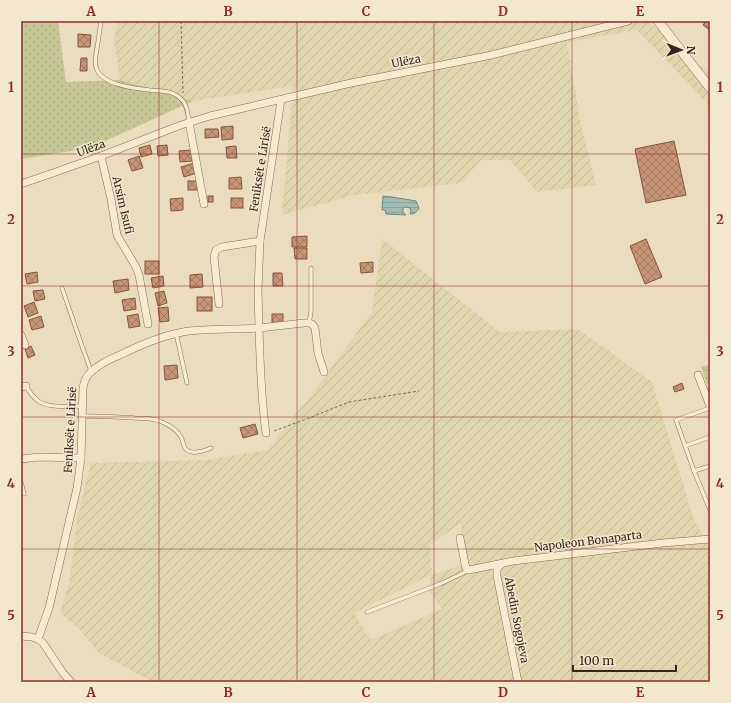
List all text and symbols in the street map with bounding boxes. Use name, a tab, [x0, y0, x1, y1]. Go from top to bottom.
text: A	[85, 3, 96, 20]
text: B	[223, 3, 233, 20]
text: C	[362, 3, 371, 20]
text: D	[498, 3, 508, 20]
text: E	[636, 3, 645, 20]
north arrow	[661, 30, 701, 70]
text: N	[684, 46, 698, 55]
street label: Ulëza	[390, 51, 422, 71]
text: 1	[8, 79, 14, 96]
text: 1	[717, 79, 723, 96]
street label: Feniksët e Lirisë	[246, 125, 274, 213]
street label: Ulëza	[75, 136, 107, 160]
street label: Arsim Isufi	[109, 174, 136, 235]
text: 2	[7, 211, 15, 228]
text: 2	[716, 211, 724, 228]
text: 3	[7, 343, 15, 360]
text: 3	[716, 343, 724, 360]
street label: Feniksët e Lirisë	[61, 386, 79, 473]
text: 4	[7, 475, 16, 492]
text: 4	[716, 475, 725, 492]
street label: Napoleon Bonaparta	[533, 527, 643, 555]
street label: Abedin Sogojeva	[502, 575, 532, 665]
text: 5	[7, 607, 15, 624]
text: 5	[716, 607, 724, 624]
scale bar	[573, 647, 676, 673]
text: 100 m	[579, 653, 614, 668]
text: A	[85, 684, 96, 701]
text: B	[223, 684, 233, 701]
text: C	[362, 684, 371, 701]
text: D	[498, 684, 508, 701]
text: E	[636, 684, 645, 701]

